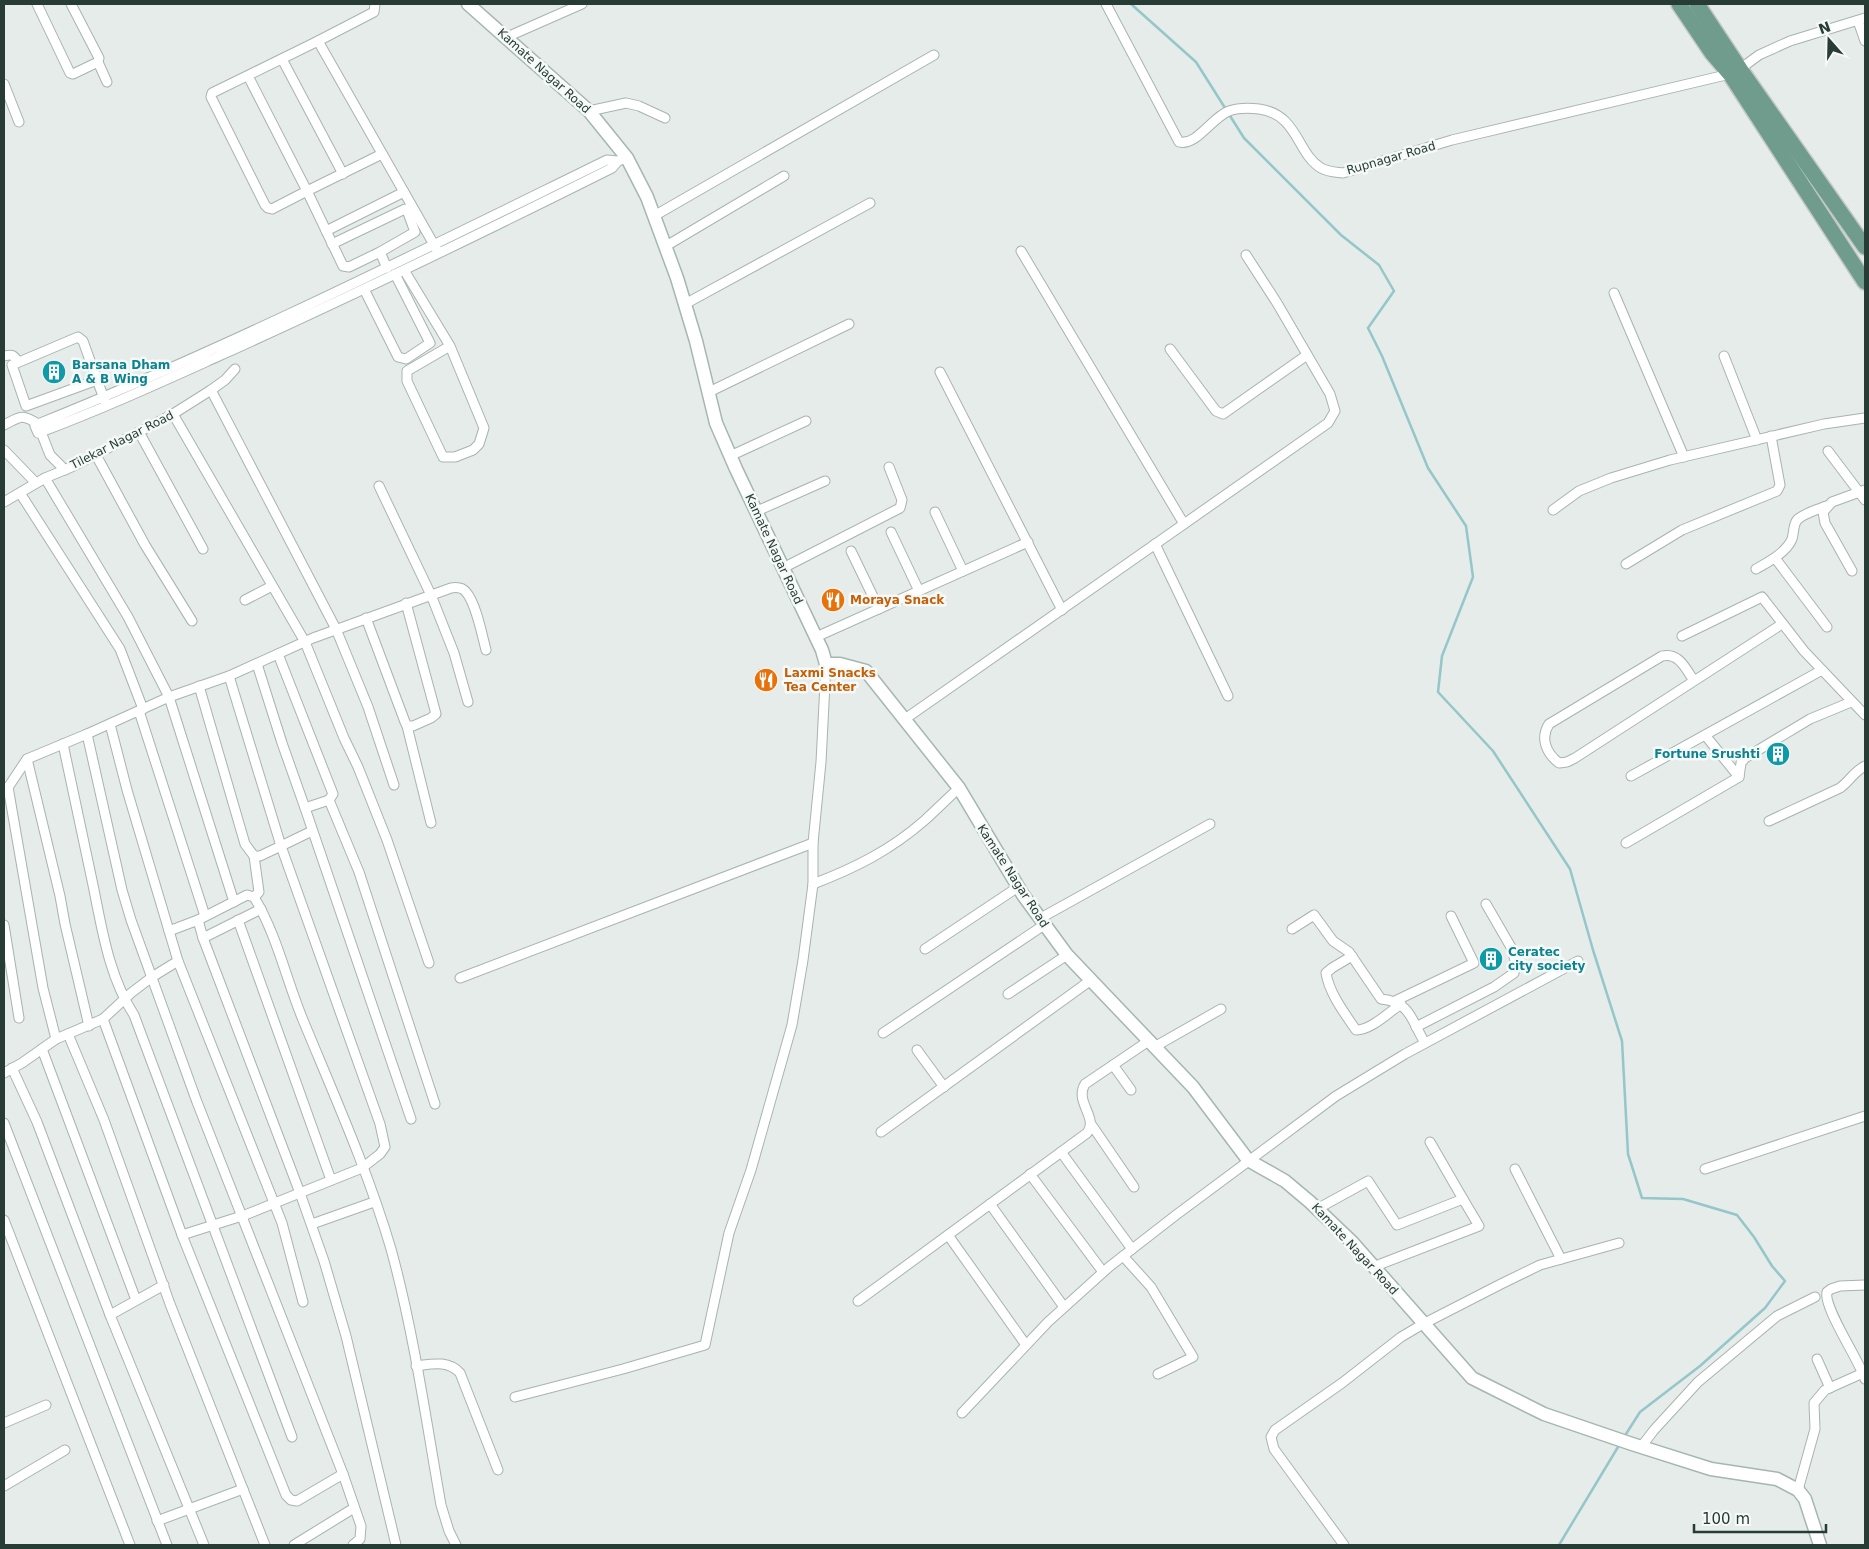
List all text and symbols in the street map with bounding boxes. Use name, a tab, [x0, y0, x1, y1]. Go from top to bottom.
north arrow	[1804, 15, 1854, 65]
text: N	[1816, 18, 1833, 37]
street label: Kamate Nagar Road	[495, 26, 593, 116]
street label: Rupnagar Road	[1345, 139, 1437, 177]
place label: Barsana Dham A & B Wing	[72, 358, 170, 386]
building icon: Barsana Dham A & B Wing	[41, 359, 67, 385]
street label: Tilekar Nagar Road	[67, 408, 176, 473]
street label: Kamate Nagar Road	[742, 492, 806, 606]
restaurant icon: Moraya Snack	[820, 587, 846, 613]
place label: Moraya Snack	[850, 593, 945, 607]
place label: Laxmi Snacks Tea Center	[784, 666, 876, 694]
restaurant icon: Laxmi Snacks Tea Center	[753, 667, 779, 693]
building icon: Fortune Srushti	[1765, 741, 1791, 767]
place label: Fortune Srushti	[1654, 747, 1760, 761]
street label: Kamate Nagar Road	[974, 822, 1052, 930]
place label: Ceratec city society	[1508, 945, 1585, 973]
building icon: Ceratec city society	[1478, 946, 1504, 972]
street label: Kamate Nagar Road	[1309, 1200, 1401, 1298]
scale bar	[1694, 1502, 1826, 1534]
text: 100 m	[1702, 1510, 1750, 1528]

